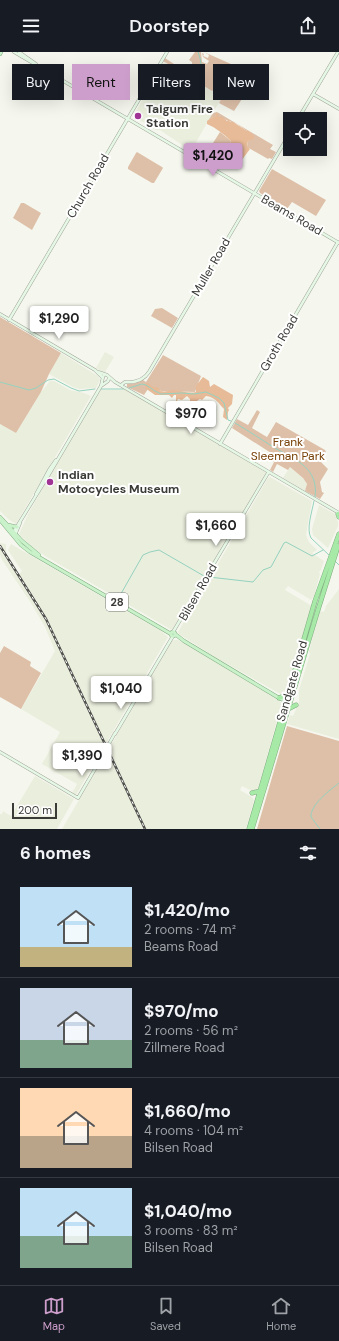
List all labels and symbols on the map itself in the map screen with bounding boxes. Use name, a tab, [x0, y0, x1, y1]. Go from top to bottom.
place label: Taigum Fire Station	[146, 101, 213, 131]
marker: Taigum Fire Station	[133, 111, 143, 121]
pin: $1,420	[180, 143, 246, 177]
street label: Church Road	[63, 151, 113, 221]
street label: Beams Road	[258, 191, 326, 239]
street label: Muller Road	[188, 235, 234, 299]
pin: $1,290	[26, 306, 92, 340]
street label: Groth Road	[256, 312, 302, 374]
pin: $970	[167, 401, 215, 435]
park label: Frank Sleeman Park	[251, 434, 325, 464]
place label: Indian Motocycles Museum	[58, 467, 179, 497]
marker: Indian Motocycles Museum	[45, 477, 55, 487]
pin: $1,660	[183, 513, 249, 547]
street label: Bilsen Road	[175, 560, 221, 624]
road number: 28	[106, 593, 128, 611]
street label: Sandgate Road	[273, 639, 311, 723]
pin: $1,040	[88, 676, 154, 710]
pin: $1,390	[49, 743, 115, 777]
scale bar	[12, 801, 57, 820]

